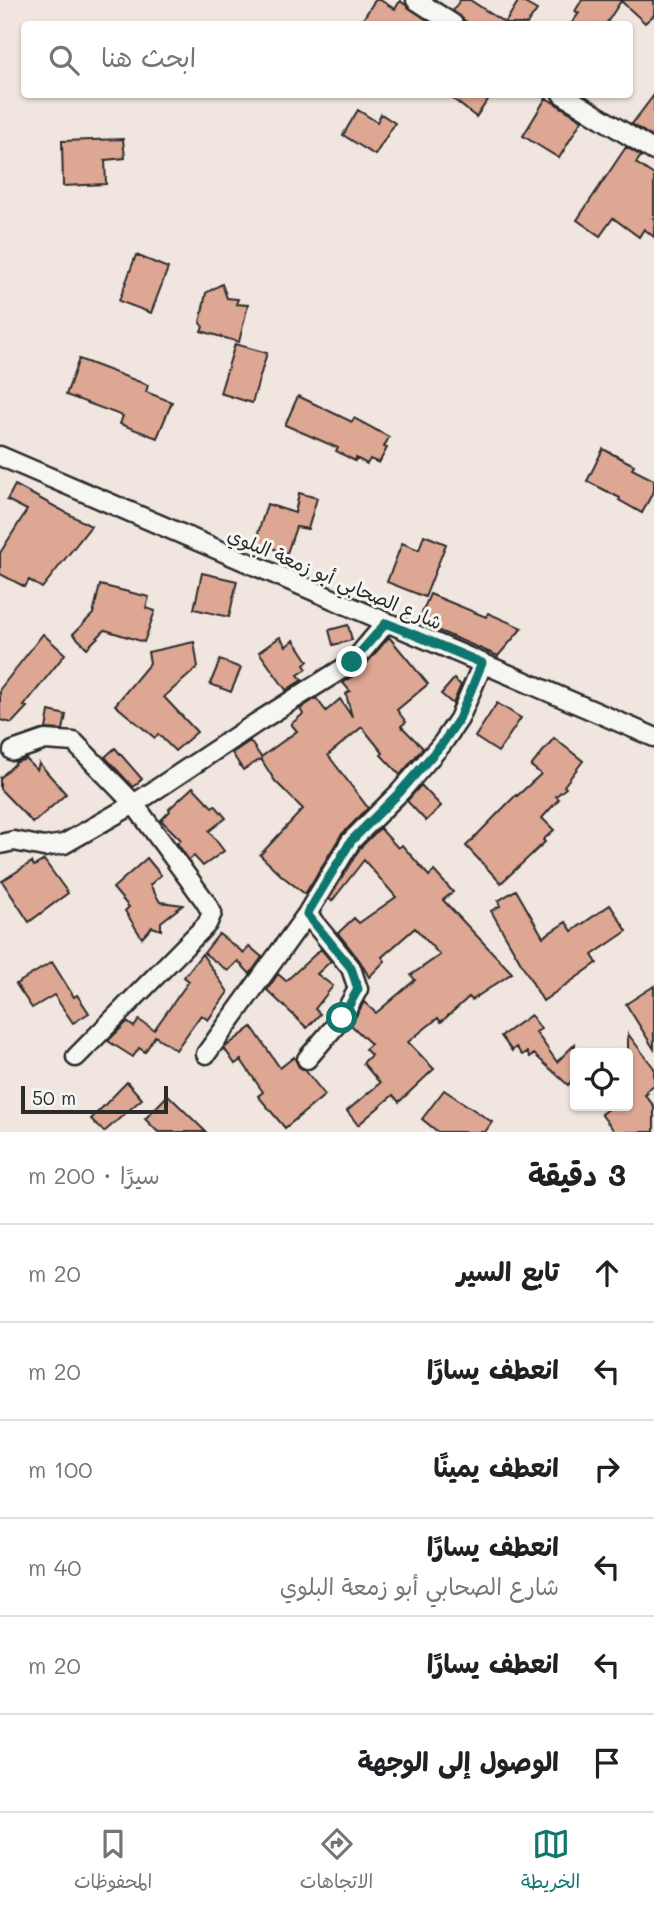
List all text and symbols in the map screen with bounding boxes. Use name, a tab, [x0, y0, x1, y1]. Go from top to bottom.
search box	[21, 21, 633, 98]
text: ابحث هنا	[101, 40, 196, 74]
icon: search	[45, 41, 83, 79]
street label: شارع الصحابي أبو زمعة البلوي	[222, 521, 446, 639]
route end	[336, 646, 367, 677]
route start	[326, 1002, 357, 1033]
map controls	[570, 1048, 633, 1111]
button: locate	[570, 1048, 633, 1111]
scale bar	[21, 1083, 168, 1115]
text: 50 m	[32, 1085, 76, 1110]
text: 3 دقيقة	[528, 1154, 626, 1194]
text: سيرًا · 200 m	[28, 1160, 160, 1190]
text: تابع السير	[457, 1254, 559, 1288]
icon: ahead	[588, 1254, 626, 1292]
text: 20 m	[28, 1258, 81, 1288]
text: انعطف يسارًا	[427, 1352, 559, 1386]
icon: left	[588, 1352, 626, 1390]
text: 20 m	[28, 1356, 81, 1386]
text: انعطف يمينًا	[434, 1450, 559, 1484]
icon: right	[588, 1450, 626, 1488]
text: 100 m	[28, 1454, 92, 1484]
text: انعطف يسارًا	[427, 1529, 559, 1563]
icon: left	[588, 1548, 626, 1586]
text: 40 m	[28, 1552, 81, 1582]
text: شارع الصحابي أبو زمعة البلوي	[280, 1571, 559, 1601]
text: انعطف يسارًا	[427, 1646, 559, 1680]
icon: left	[588, 1646, 626, 1684]
text: 20 m	[28, 1650, 81, 1680]
text: الوصول إلى الوجهة	[357, 1744, 559, 1778]
icon: arrive	[588, 1744, 626, 1782]
tab: المحفوظات	[74, 1825, 152, 1898]
tab: الاتجاهات	[300, 1825, 373, 1898]
tab: الخريطة	[521, 1825, 580, 1898]

